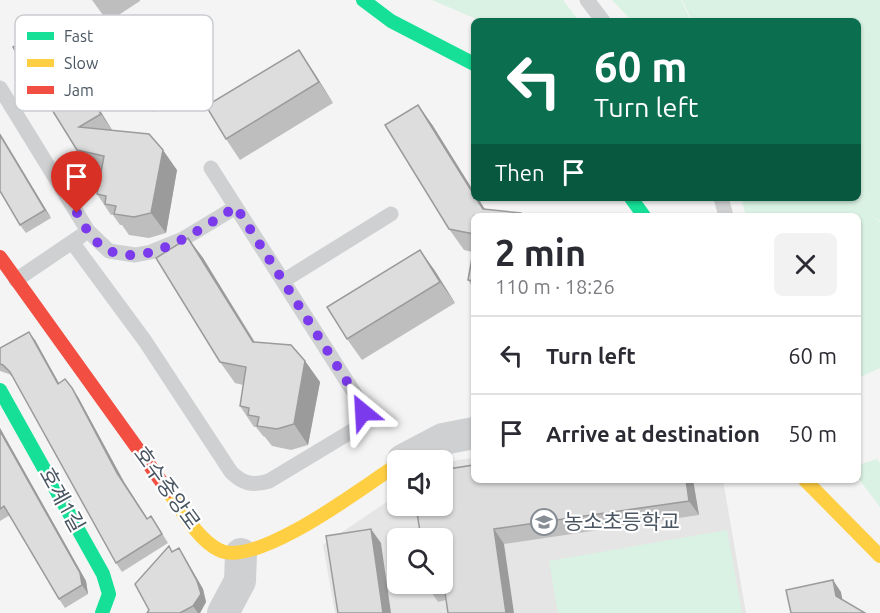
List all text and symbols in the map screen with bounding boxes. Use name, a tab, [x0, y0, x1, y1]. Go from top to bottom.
legend	[15, 15, 213, 111]
text: Fast	[64, 27, 94, 45]
icon: left	[495, 42, 573, 120]
text: 60 m	[594, 43, 688, 90]
text: Slow	[64, 54, 99, 72]
text: Jam	[64, 81, 94, 99]
text: Turn left	[594, 92, 698, 122]
pin	[51, 151, 102, 213]
icon: arrive	[557, 156, 590, 189]
icon: arrive	[60, 160, 93, 193]
text: Then	[495, 160, 545, 185]
text: 2 min	[495, 232, 586, 273]
button: close	[774, 233, 837, 296]
text: 110 m · 18:26	[495, 275, 615, 298]
icon: left	[495, 339, 528, 372]
text: Turn left	[546, 343, 636, 368]
text: 60 m	[788, 343, 837, 368]
position arrow	[331, 380, 395, 444]
icon: arrive	[495, 417, 528, 450]
text: Arrive at destination	[546, 421, 760, 446]
text: 50 m	[788, 421, 837, 446]
street label: 호수중앙로	[130, 441, 206, 534]
map controls	[387, 450, 453, 594]
button: sound	[387, 450, 453, 516]
street label: 호계1길	[35, 463, 90, 536]
school or university icon: 농소초등학교	[529, 507, 559, 537]
place label: 농소초등학교	[564, 509, 680, 533]
button: search	[387, 528, 453, 594]

